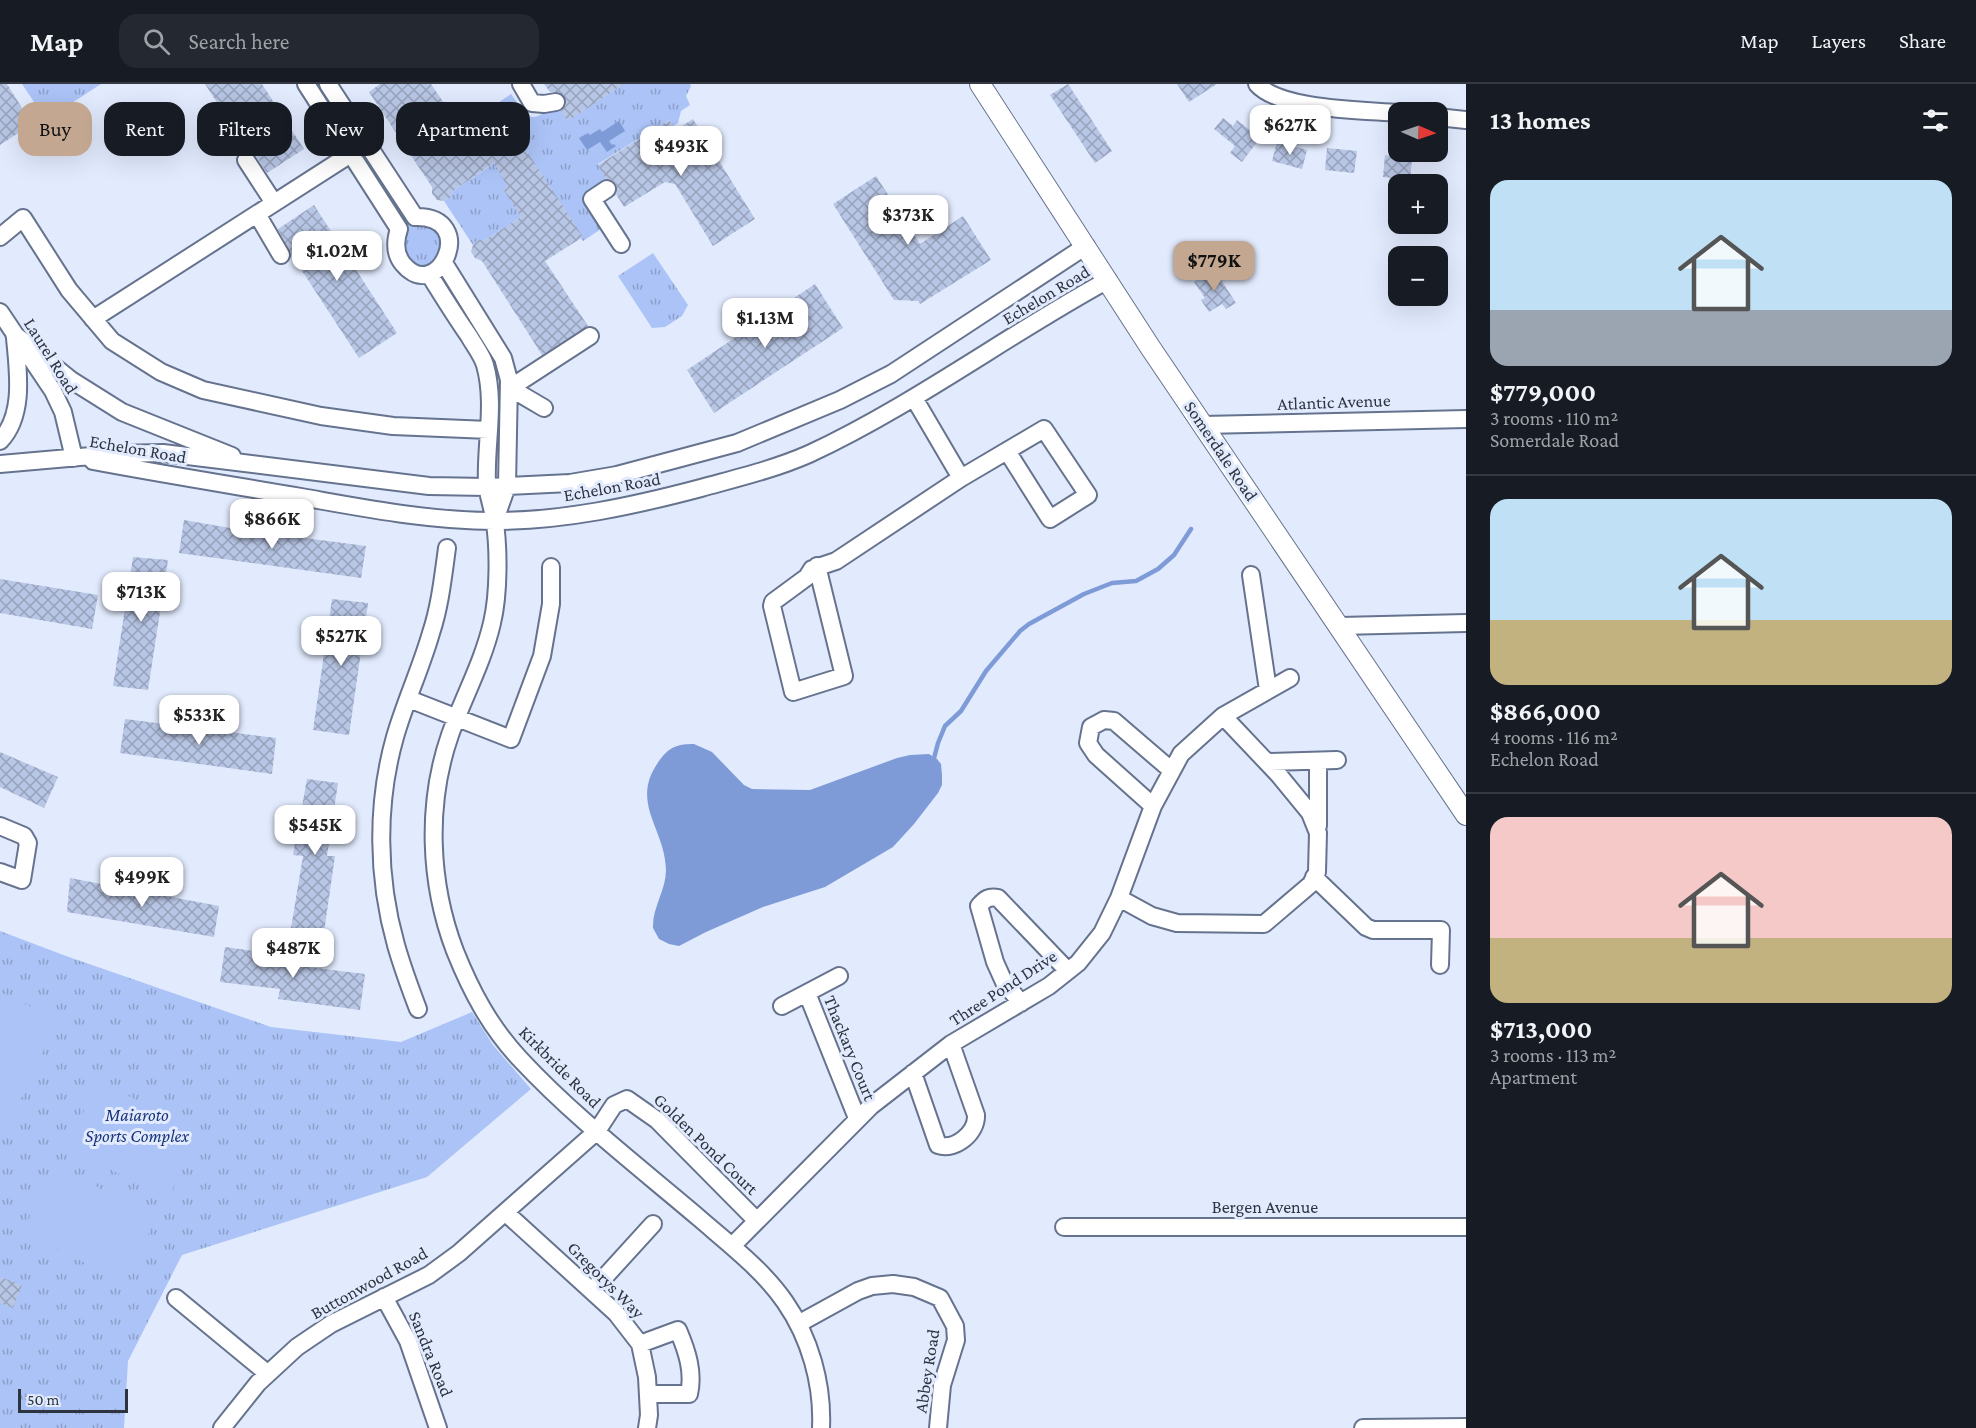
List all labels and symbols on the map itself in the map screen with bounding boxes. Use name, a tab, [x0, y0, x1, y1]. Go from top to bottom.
north arrow	[1388, 102, 1448, 162]
pin: $627K	[1248, 105, 1332, 156]
pin: $493K	[639, 126, 723, 177]
pin: $373K	[866, 195, 950, 246]
pin: $1.02M	[288, 231, 386, 282]
pin: $779K	[1172, 241, 1256, 292]
street label: Echelon Road	[999, 261, 1094, 329]
pin: $1.13M	[716, 298, 814, 349]
street label: Laurel Road	[20, 314, 82, 398]
street label: Atlantic Avenue	[1277, 390, 1391, 414]
street label: Somerdale Road	[1180, 397, 1262, 505]
street label: Echelon Road	[88, 431, 188, 467]
street label: Echelon Road	[562, 469, 662, 505]
pin: $866K	[230, 499, 314, 550]
pin: $713K	[99, 572, 183, 623]
pin: $527K	[299, 616, 383, 667]
pin: $533K	[157, 695, 241, 746]
pin: $545K	[273, 805, 357, 856]
pin: $499K	[100, 857, 184, 908]
pin: $487K	[251, 928, 335, 979]
street label: Three Pond Drive	[946, 946, 1060, 1030]
street label: Thackary Court	[820, 993, 881, 1104]
street label: Kirkbride Road	[515, 1022, 605, 1112]
street label: Golden Pond Court	[650, 1089, 763, 1199]
park label: Maiaroto Sports Complex	[85, 1105, 189, 1146]
street label: Bergen Avenue	[1212, 1197, 1318, 1217]
street label: Gregorys Way	[564, 1238, 649, 1323]
street label: Buttonwood Road	[307, 1242, 431, 1323]
street label: Sandra Road	[405, 1308, 457, 1400]
street label: Abbey Road	[910, 1327, 944, 1414]
scale bar	[18, 1386, 128, 1414]

